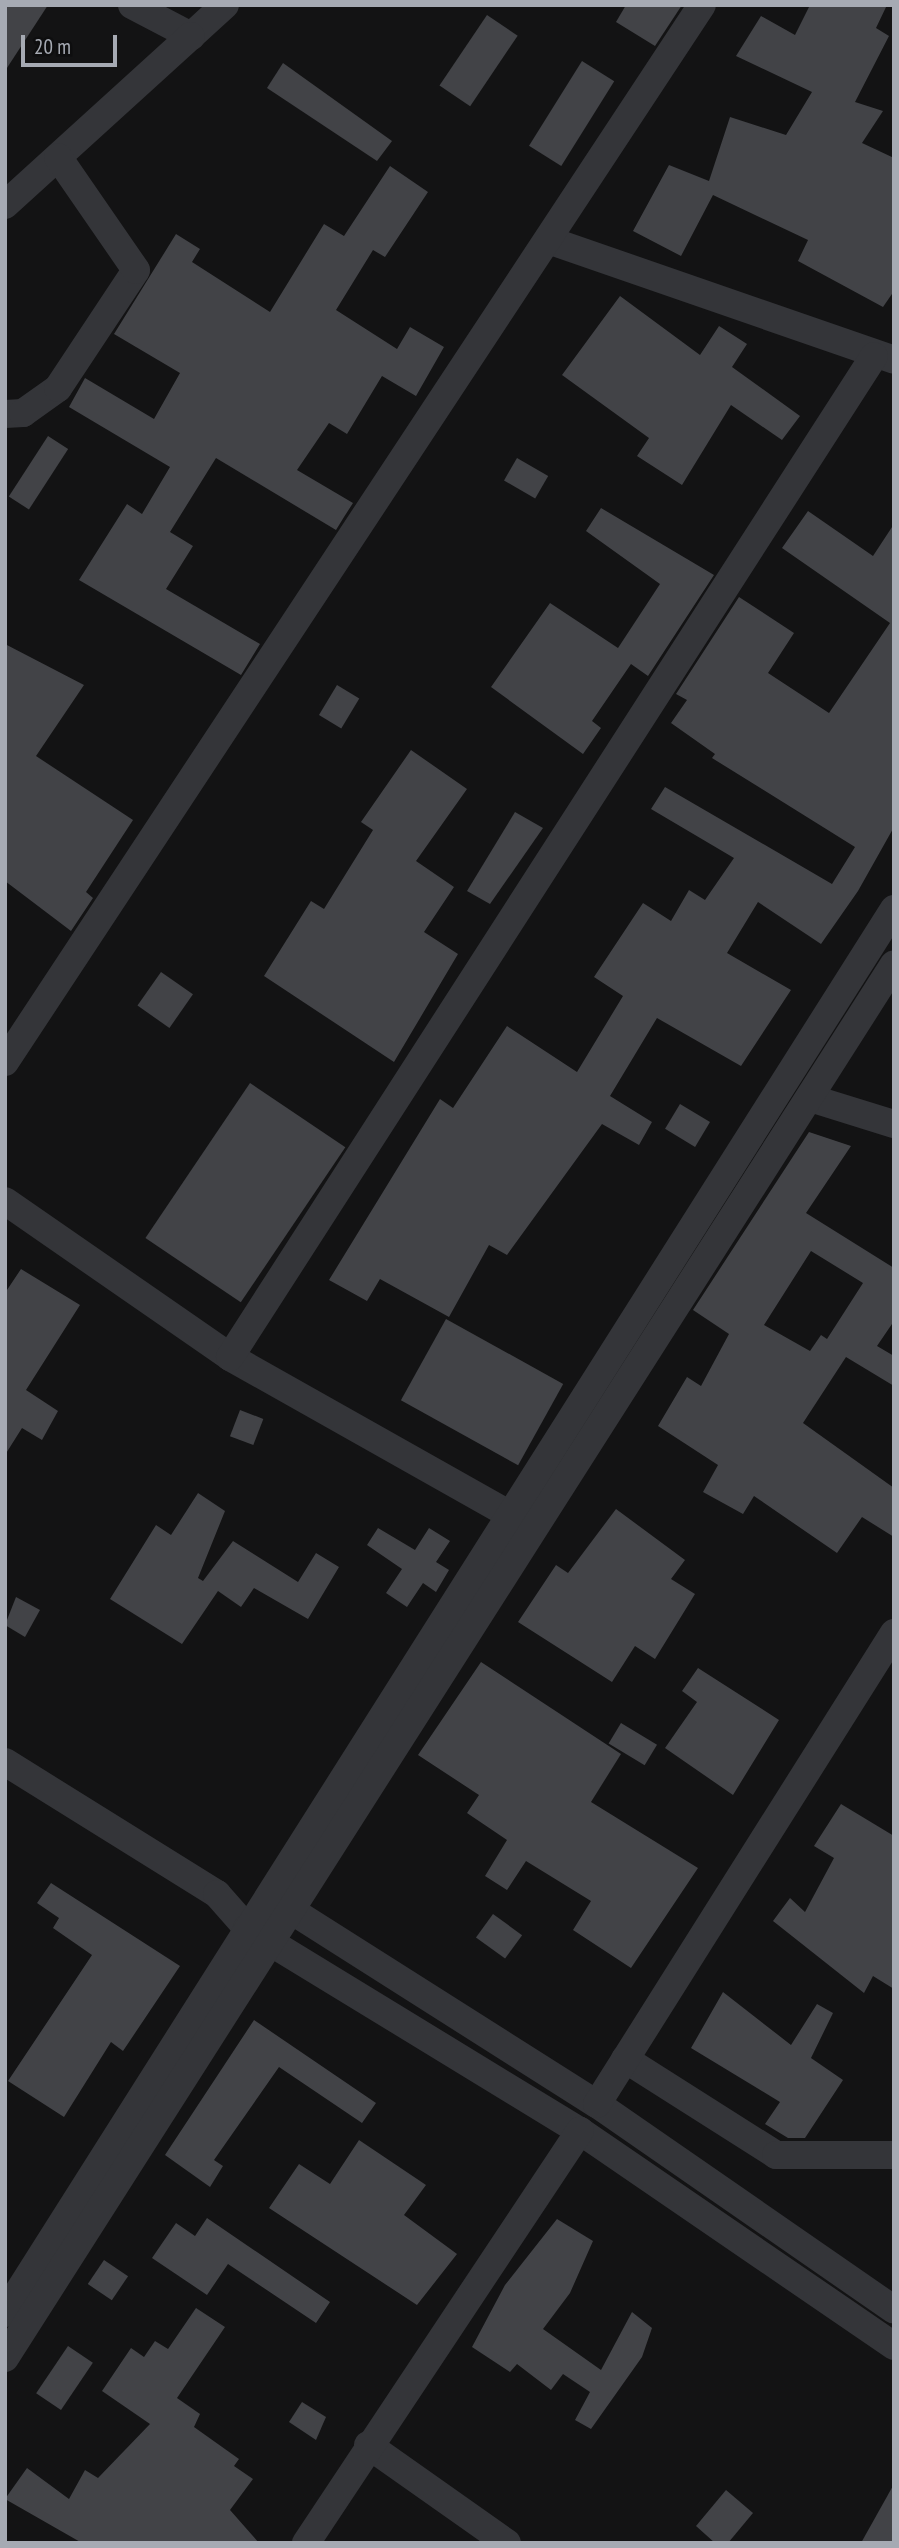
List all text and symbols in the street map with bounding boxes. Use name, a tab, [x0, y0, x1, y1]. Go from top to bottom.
scale bar	[24, 21, 121, 65]
text: 20 m	[34, 33, 71, 60]

